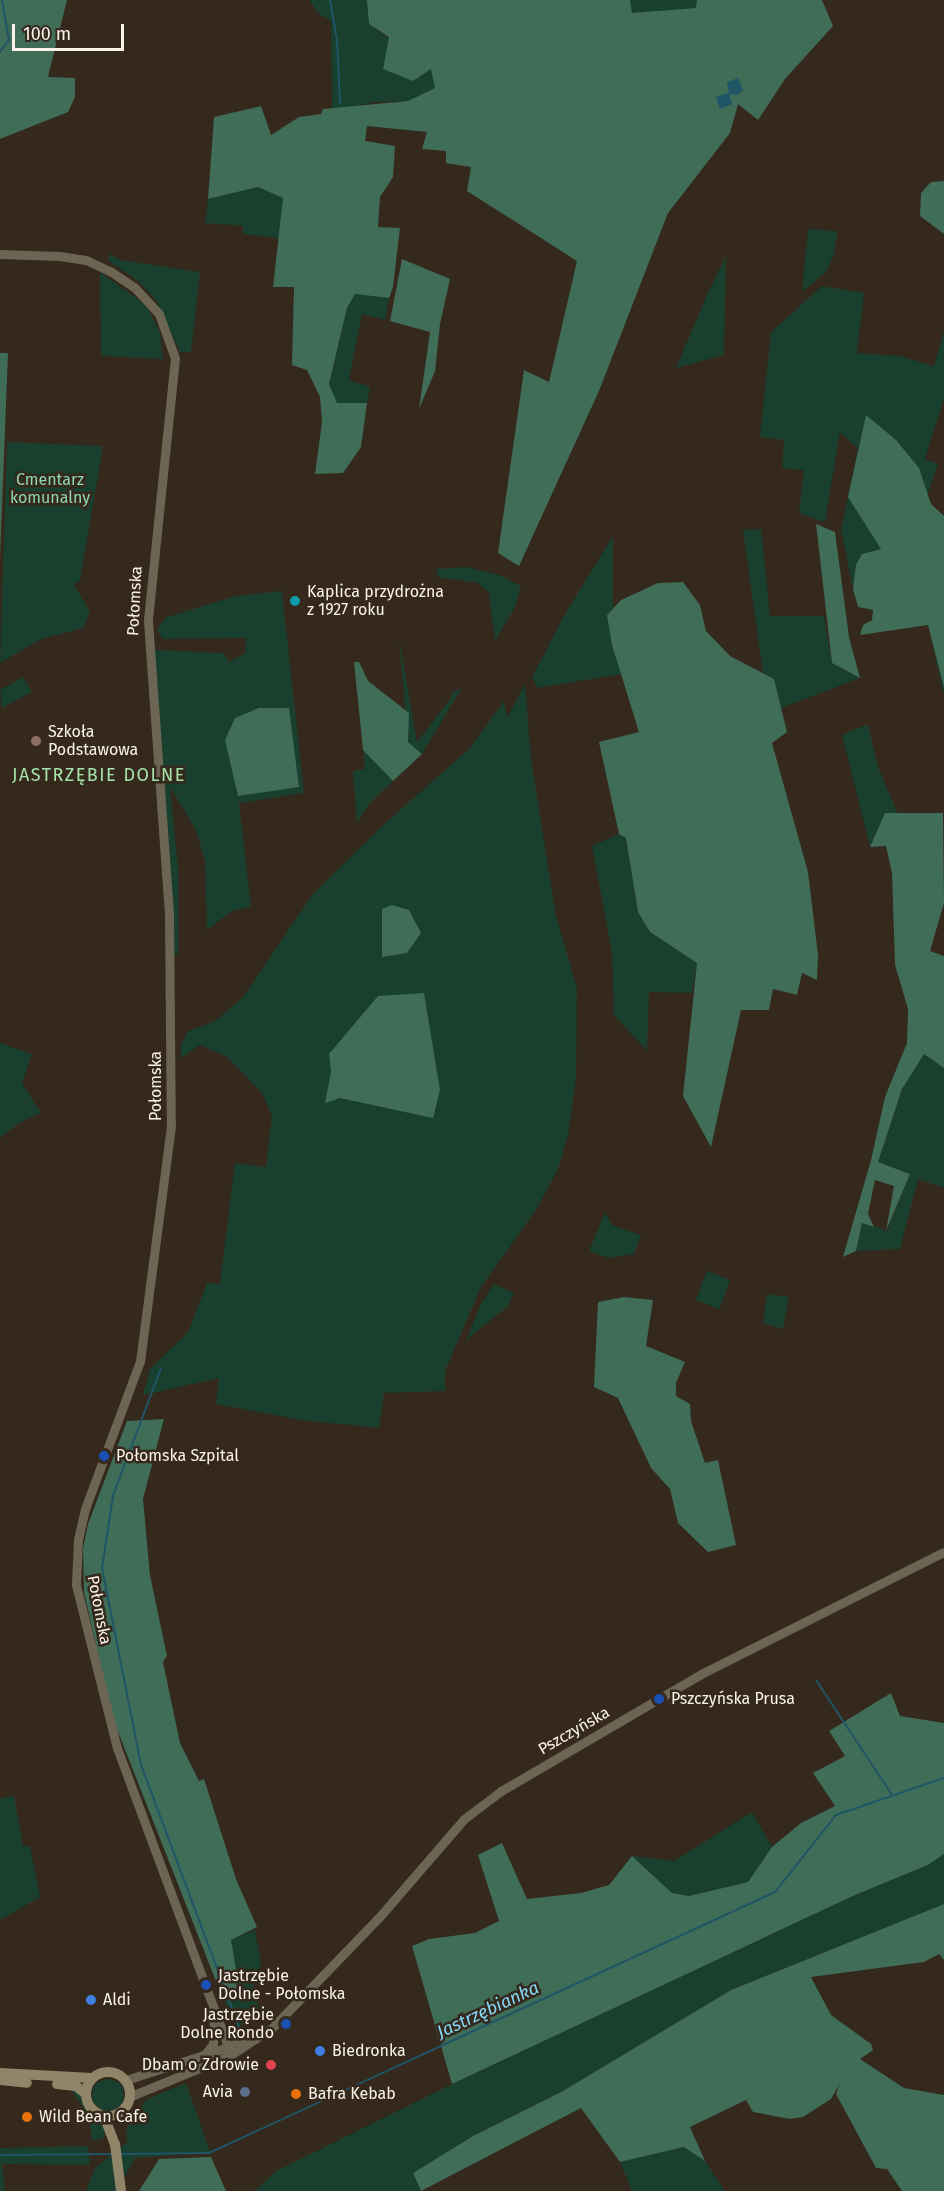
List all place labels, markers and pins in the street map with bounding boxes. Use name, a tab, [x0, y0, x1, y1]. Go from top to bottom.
place label: Kaplica przydrożna z 1927 roku	[307, 582, 444, 620]
marker: Kaplica przydrożna z 1927 roku	[288, 594, 302, 608]
place label: Szkoła Podstawowa	[48, 722, 138, 760]
marker: Szkoła Podstawowa	[29, 734, 43, 748]
place label: Połomska Szpital	[116, 1446, 239, 1466]
marker: Połomska Szpital	[97, 1449, 111, 1463]
place label: Pszczyńska Prusa	[671, 1689, 795, 1709]
marker: Pszczyńska Prusa	[652, 1692, 666, 1706]
place label: Jastrzębie Dolne - Połomska	[218, 1966, 346, 2004]
marker: Jastrzębie Dolne - Połomska	[199, 1978, 213, 1992]
place label: Aldi	[103, 1990, 131, 2010]
marker: Aldi	[84, 1993, 98, 2007]
place label: Jastrzębie Dolne Rondo	[180, 2005, 274, 2043]
marker: Jastrzębie Dolne Rondo	[279, 2017, 293, 2031]
place label: Biedronka	[332, 2041, 406, 2061]
marker: Biedronka	[313, 2044, 327, 2058]
place label: Dbam o Zdrowie	[142, 2055, 259, 2075]
marker: Dbam o Zdrowie	[264, 2058, 278, 2072]
place label: Avia	[203, 2082, 233, 2102]
place label: Bafra Kebab	[308, 2084, 396, 2104]
marker: Avia	[238, 2085, 252, 2099]
marker: Bafra Kebab	[289, 2087, 303, 2101]
place label: Wild Bean Cafe	[39, 2107, 147, 2127]
marker: Wild Bean Cafe	[20, 2110, 34, 2124]

